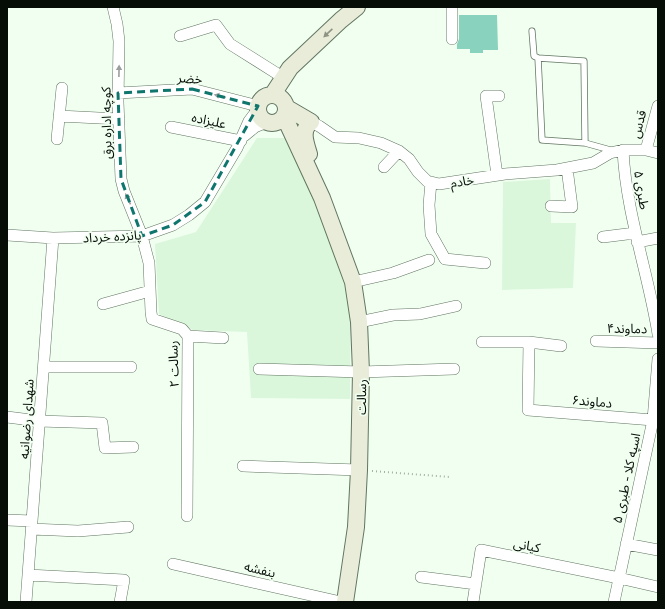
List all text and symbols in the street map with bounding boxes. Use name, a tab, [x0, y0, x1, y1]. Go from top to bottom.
one-way arrow	[322, 28, 333, 37]
one-way arrow	[116, 64, 122, 77]
street label: خضر	[176, 69, 203, 88]
street label: کوچه اداره برق	[97, 86, 117, 159]
one-way arrow	[214, 93, 226, 99]
street label: قدس	[627, 108, 650, 140]
street label: علیزاده	[190, 109, 228, 133]
street label: طبری ۵	[630, 169, 653, 211]
street label: خادم	[449, 171, 476, 193]
one-way arrow	[125, 194, 131, 205]
street label: پانزده خرداد	[82, 226, 142, 248]
street label: دماوند۴	[607, 320, 647, 337]
street label: رسالت ۲	[164, 340, 183, 388]
street label: شهدای رضوانیه	[15, 379, 38, 460]
street label: رسالت	[353, 379, 370, 415]
street label: دماوند۶	[571, 391, 613, 412]
street label: اسپه کلا - طبری ۵	[609, 431, 645, 525]
street label: کیانی	[512, 535, 542, 557]
street label: بنفشه	[242, 558, 277, 581]

